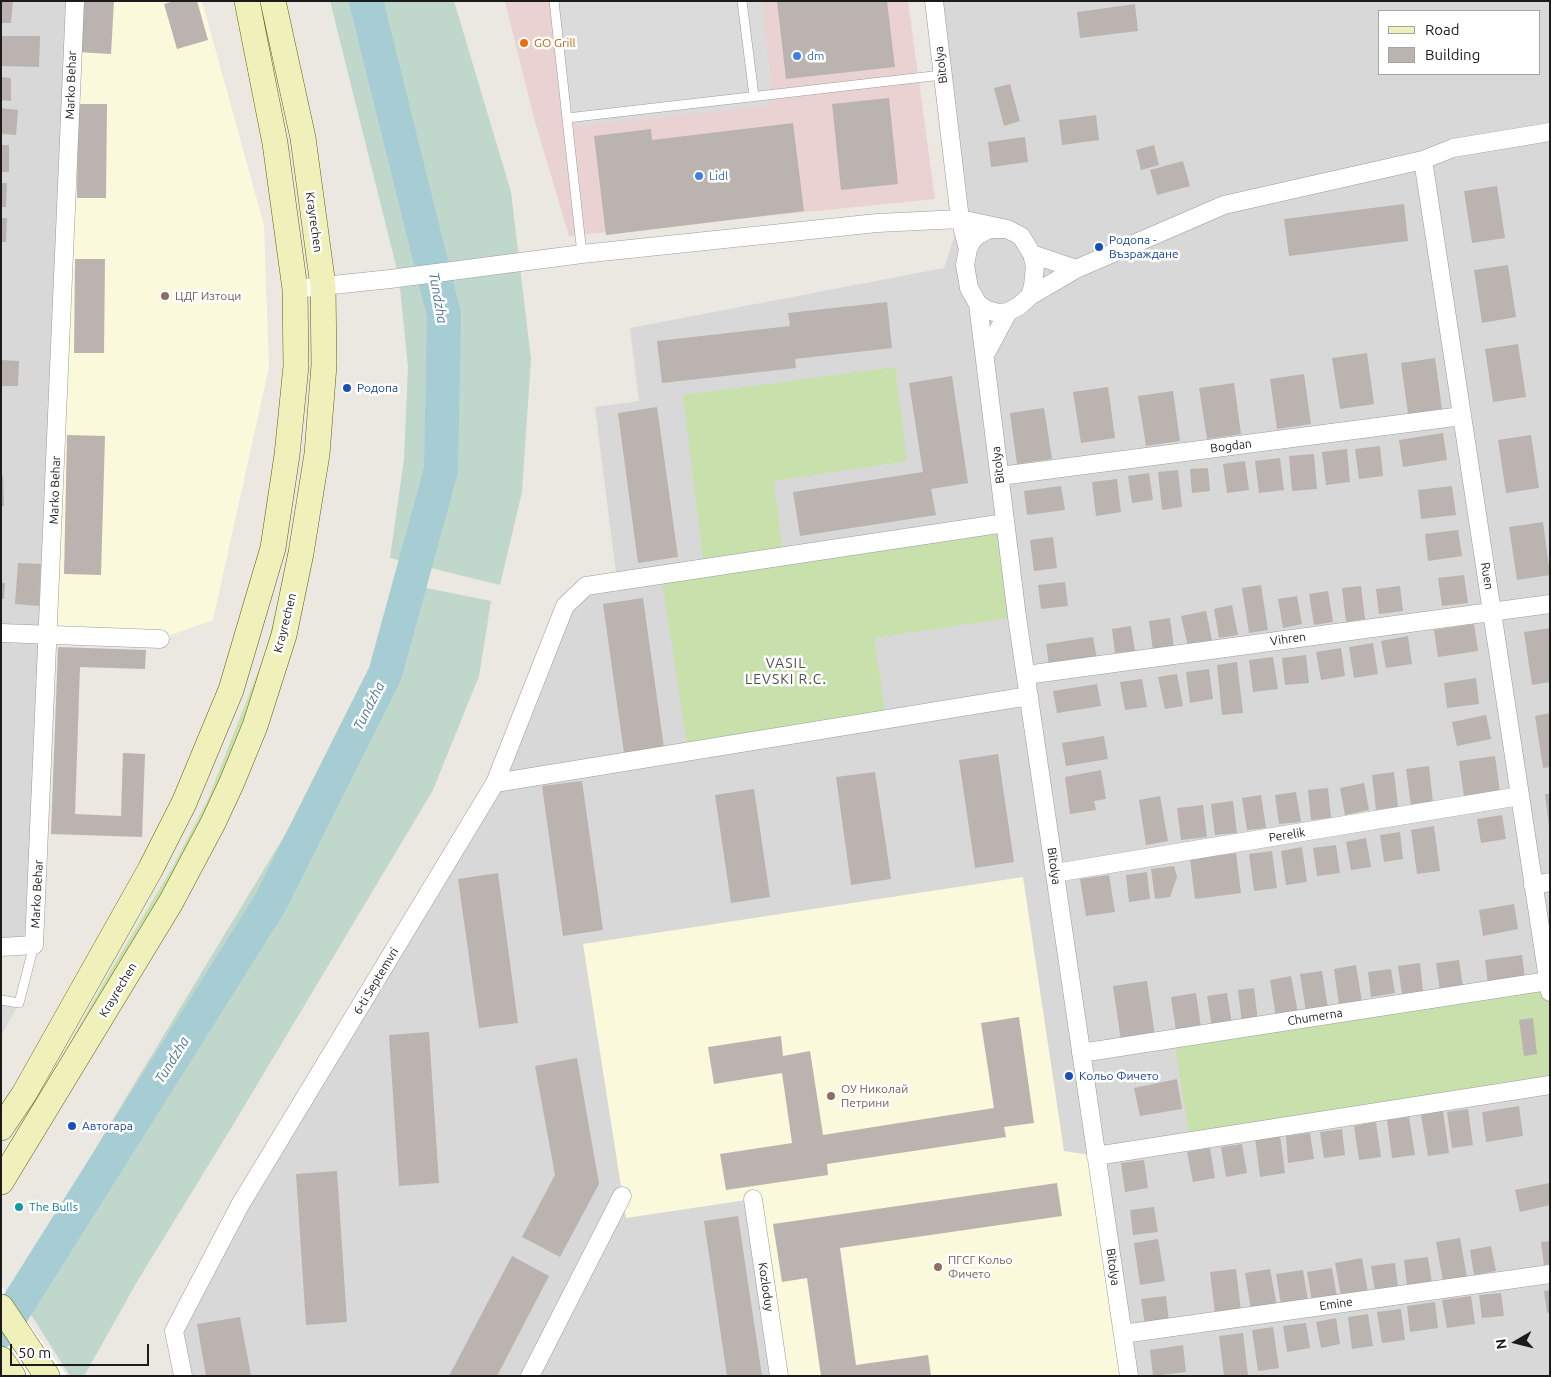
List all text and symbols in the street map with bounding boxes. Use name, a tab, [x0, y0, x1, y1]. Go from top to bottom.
legend	[1378, 10, 1541, 75]
text: Road	[1425, 21, 1460, 38]
place label: GO Grill	[534, 36, 576, 50]
marker: GO Grill	[518, 37, 530, 49]
street label: Bitolya	[932, 46, 950, 84]
text: Building	[1425, 46, 1480, 63]
place label: dm	[807, 49, 824, 63]
street label: Marko Behar	[63, 50, 79, 120]
marker: dm	[791, 50, 803, 62]
place label: Lidl	[709, 169, 728, 183]
marker: Lidl	[693, 170, 705, 182]
street label: Krayrechen	[303, 191, 325, 253]
place label: Родопа - Възраждане	[1109, 233, 1179, 261]
marker: Родопа - Възраждане	[1093, 241, 1105, 253]
water label: Tundzha	[425, 271, 451, 325]
place label: ЦДГ Изтоци	[175, 289, 241, 303]
marker: ЦДГ Изтоци	[159, 290, 171, 302]
place label: Родопа	[357, 381, 398, 395]
marker: Родопа	[341, 382, 353, 394]
street label: Bogdan	[1209, 436, 1253, 456]
street label: Bitolya	[989, 446, 1007, 484]
street label: Marko Behar	[47, 455, 63, 525]
street label: Ruen	[1478, 561, 1496, 591]
street label: Krayrechen	[271, 592, 299, 654]
street label: Vihren	[1269, 629, 1307, 649]
district label: VASIL LEVSKI R.C.	[744, 655, 828, 688]
water label: Tundzha	[350, 679, 388, 733]
street label: Perelik	[1268, 825, 1306, 845]
street label: Bitolya	[1044, 847, 1064, 885]
street label: Marko Behar	[28, 859, 46, 929]
street label: 6-ti Septemvri	[350, 945, 402, 1017]
street label: Krayrechen	[96, 960, 140, 1020]
street label: Chumerna	[1286, 1006, 1344, 1028]
water label: Tundzha	[151, 1034, 193, 1086]
place label: Кольо Фичето	[1079, 1069, 1159, 1083]
marker: Кольо Фичето	[1063, 1070, 1075, 1082]
place label: ОУ Николай Петрини	[841, 1082, 908, 1110]
marker: ОУ Николай Петрини	[825, 1090, 837, 1102]
place label: Автогара	[82, 1119, 133, 1133]
marker: Автогара	[66, 1120, 78, 1132]
place label: The Bulls	[29, 1200, 78, 1214]
marker: The Bulls	[13, 1201, 25, 1213]
street label: Bitolya	[1103, 1248, 1123, 1286]
place label: ПГСГ Кольо Фичето	[948, 1253, 1013, 1281]
marker: ПГСГ Кольо Фичето	[932, 1261, 944, 1273]
street label: Kozloduy	[755, 1262, 777, 1312]
street label: Emine	[1318, 1295, 1354, 1313]
north arrow	[1491, 1317, 1541, 1367]
scale bar	[12, 1334, 151, 1366]
text: N	[1492, 1338, 1510, 1350]
text: 50 m	[18, 1344, 51, 1361]

